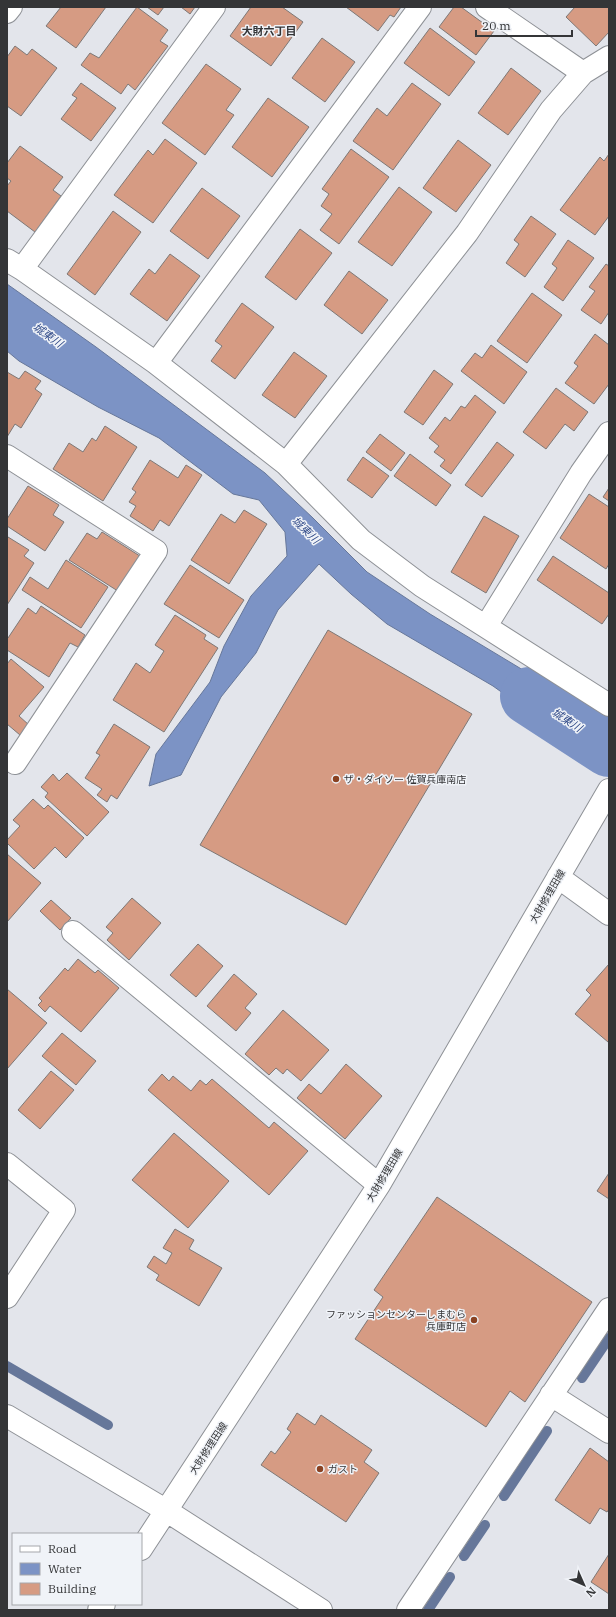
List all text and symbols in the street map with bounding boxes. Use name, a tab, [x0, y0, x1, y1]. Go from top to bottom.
scale bar	[476, 12, 572, 38]
text: 20 m	[482, 18, 511, 33]
district label: 大財六丁目	[242, 24, 297, 38]
water label: 城東川	[30, 320, 66, 351]
water label: 城東川	[289, 514, 323, 547]
water label: 城東川	[549, 705, 585, 735]
place label: ザ・ダイソー 佐賀兵庫南店	[344, 773, 466, 786]
marker: ザ・ダイソー 佐賀兵庫南店	[331, 774, 341, 784]
street label: 大財修理田線	[527, 867, 568, 925]
street label: 大財修理田線	[363, 1146, 405, 1204]
place label: ファッションセンターしまむら 兵庫町店	[326, 1308, 466, 1333]
marker: ファッションセンターしまむら 兵庫町店	[469, 1315, 479, 1325]
street label: 大財修理田線	[187, 1420, 230, 1477]
place label: ガスト	[328, 1463, 358, 1476]
marker: ガスト	[315, 1464, 325, 1474]
legend	[12, 1533, 142, 1605]
text: Road	[48, 1541, 77, 1556]
text: Water	[48, 1561, 82, 1576]
north arrow	[564, 1565, 604, 1605]
text: Building	[48, 1581, 96, 1596]
text: N	[583, 1584, 599, 1600]

